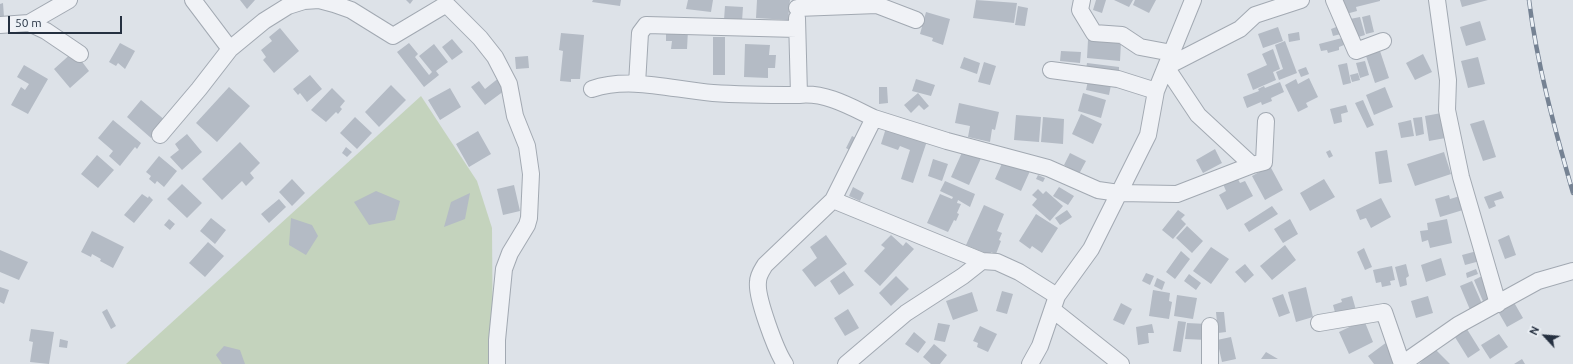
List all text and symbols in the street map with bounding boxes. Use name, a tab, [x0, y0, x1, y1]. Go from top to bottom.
scale bar	[10, 8, 124, 34]
text: 50 m	[15, 16, 42, 29]
north arrow	[1525, 316, 1565, 356]
text: N	[1527, 324, 1541, 337]

